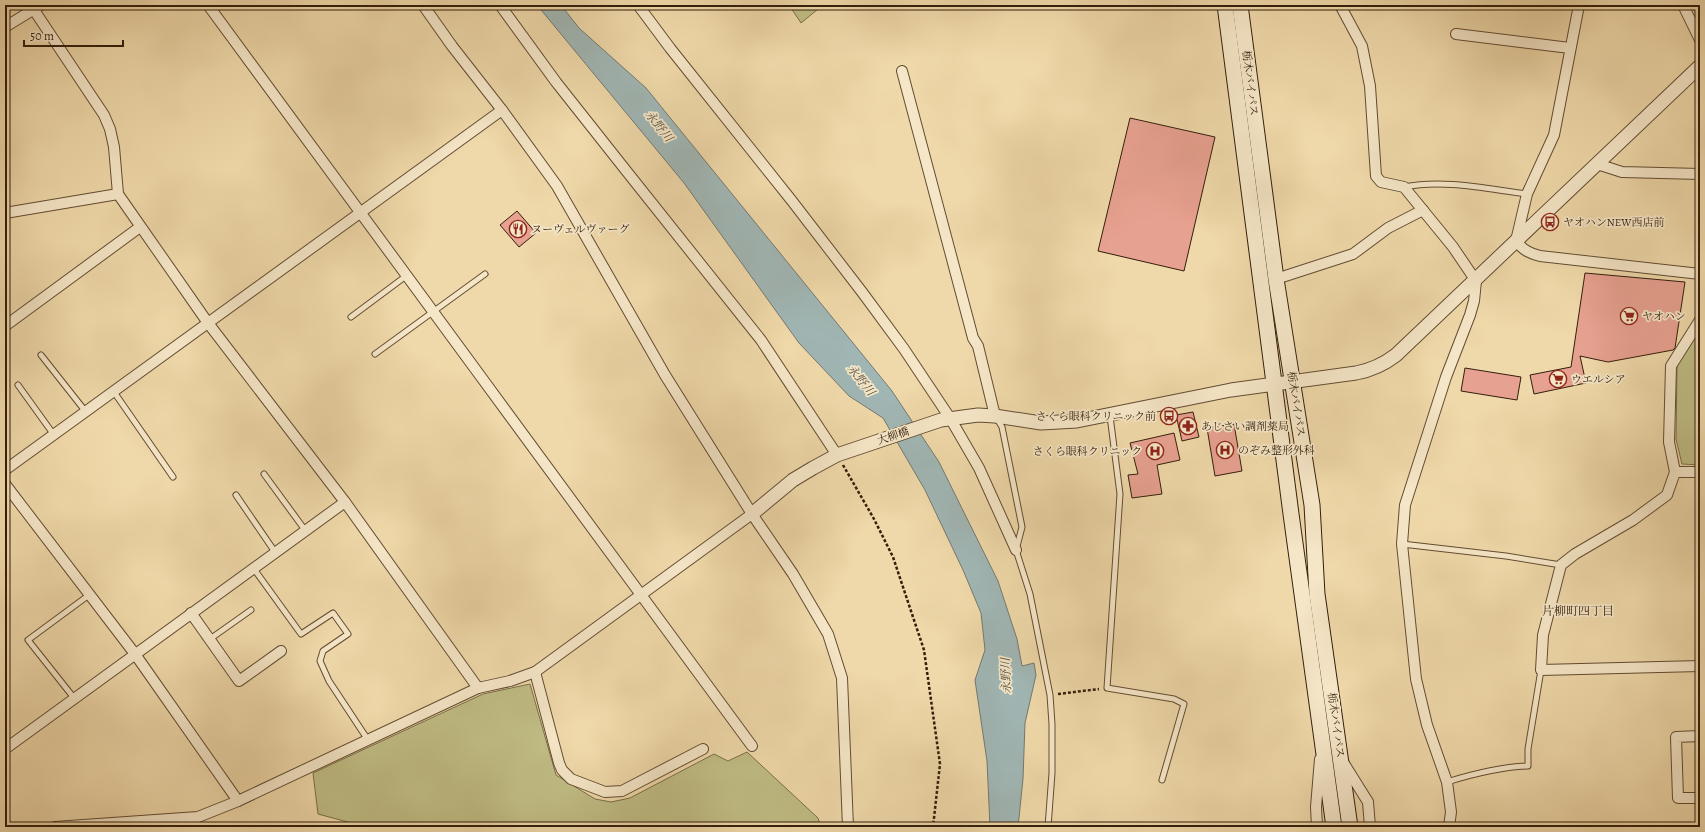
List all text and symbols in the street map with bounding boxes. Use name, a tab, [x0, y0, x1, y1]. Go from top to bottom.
scale bar	[24, 22, 123, 48]
text: 50 m	[30, 28, 54, 44]
street label: 栃木バイパス	[1239, 49, 1261, 117]
water label: 永野川	[641, 107, 678, 147]
bus stop icon: ヤオハンNEW西店前	[1540, 212, 1560, 232]
place label: ヤオハンNEW西店前	[1563, 215, 1664, 230]
restaurant icon: ヌーヴェルヴァーグ	[508, 219, 528, 239]
place label: ヌーヴェルヴァーグ	[531, 222, 629, 237]
supermarket icon: ヤオハン	[1619, 306, 1639, 326]
place label: ヤオハン	[1642, 309, 1686, 324]
water label: 永野川	[843, 361, 880, 401]
supermarket icon: ウエルシア	[1548, 369, 1568, 389]
street label: 栃木バイパス	[1283, 370, 1309, 438]
place label: ウエルシア	[1571, 372, 1626, 387]
bus stop icon: さくら眼科クリニック前	[1159, 406, 1179, 426]
place label: さくら眼科クリニック前	[1036, 409, 1156, 424]
pharmacy icon: あじさい調剤薬局	[1178, 416, 1198, 436]
place label: あじさい調剤薬局	[1201, 419, 1289, 434]
street label: 大柳橋	[875, 424, 911, 448]
hospital icon: のぞみ整形外科	[1215, 440, 1235, 460]
hospital icon: さくら眼科クリニック	[1145, 441, 1165, 461]
place label: のぞみ整形外科	[1238, 443, 1315, 458]
place label: さくら眼科クリニック	[1033, 444, 1142, 459]
district label: 片柳町四丁目	[1542, 603, 1614, 619]
water label: 永野川	[997, 656, 1015, 694]
street label: 栃木バイパス	[1324, 691, 1348, 759]

